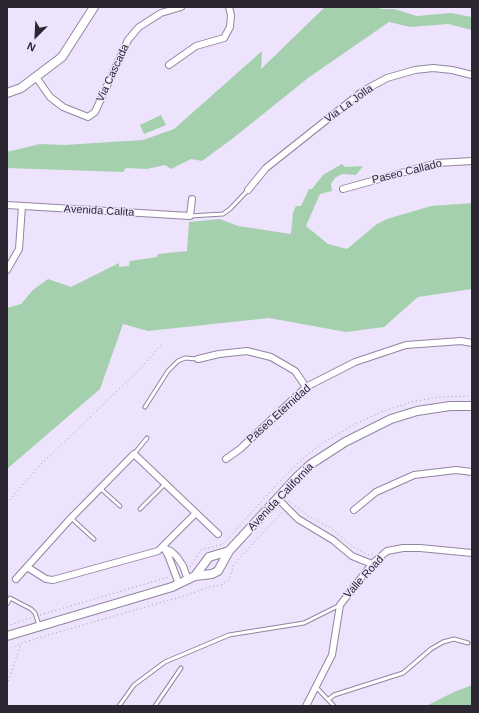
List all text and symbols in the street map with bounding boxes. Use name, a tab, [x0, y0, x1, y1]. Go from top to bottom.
north arrow	[16, 16, 56, 56]
text: N	[25, 40, 37, 54]
street label: Via Cascada	[94, 42, 132, 104]
street label: Via La Jolla	[322, 82, 376, 126]
street label: Paseo Callado	[371, 157, 443, 187]
street label: Avenida Calita	[63, 203, 135, 219]
street label: Paseo Eternidad	[244, 382, 314, 446]
street label: Avenida California	[245, 460, 317, 534]
street label: Valle Road	[341, 553, 387, 601]

